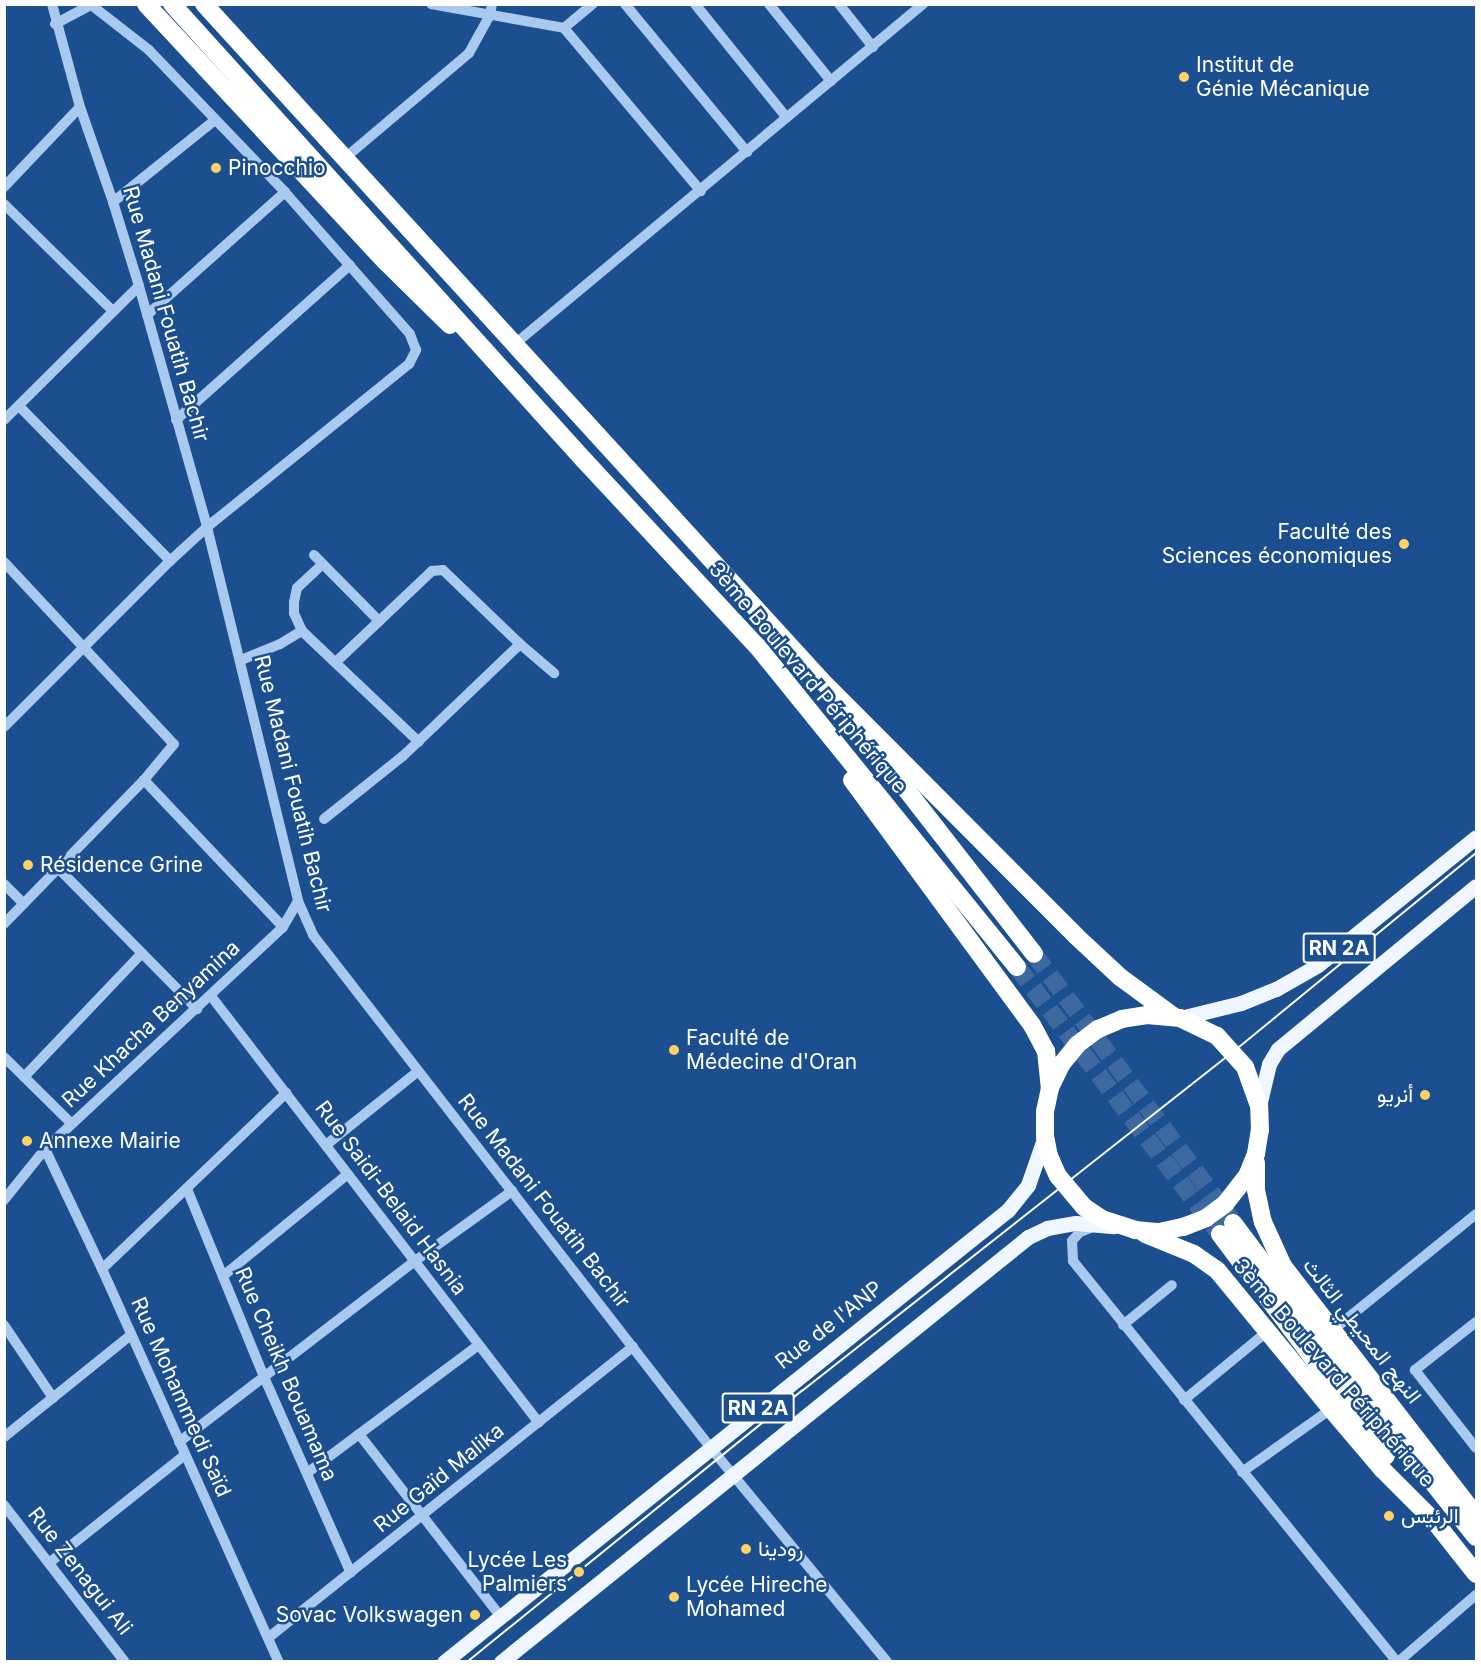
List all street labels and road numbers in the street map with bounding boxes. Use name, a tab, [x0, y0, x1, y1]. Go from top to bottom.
street label: Rue Madani Fouatih Bachir	[117, 183, 215, 445]
street label: 3ème Boulevard Périphérique	[704, 557, 912, 799]
street label: Rue Madani Fouatih Bachir	[249, 653, 337, 915]
road number: RN 2A	[1302, 931, 1376, 965]
street label: Rue Khacha Benyamina	[57, 935, 245, 1113]
street label: Rue Madani Fouatih Bachir	[453, 1089, 635, 1313]
street label: Rue Saidi-Belaid Hasnia	[310, 1096, 472, 1300]
street label: النهج المحيطي الثالث	[1297, 1253, 1427, 1409]
street label: 3ème Boulevard Périphérique	[1228, 1254, 1440, 1492]
street label: Rue Cheikh Bouamama	[229, 1263, 343, 1485]
street label: Rue de l'ANP	[771, 1276, 887, 1374]
street label: Rue Mohammedi Saïd	[126, 1293, 236, 1501]
road number: RN 2A	[720, 1391, 795, 1425]
street label: Rue Gaïd Malika	[369, 1418, 509, 1538]
street label: Rue Zenagui Ali	[22, 1502, 138, 1640]

